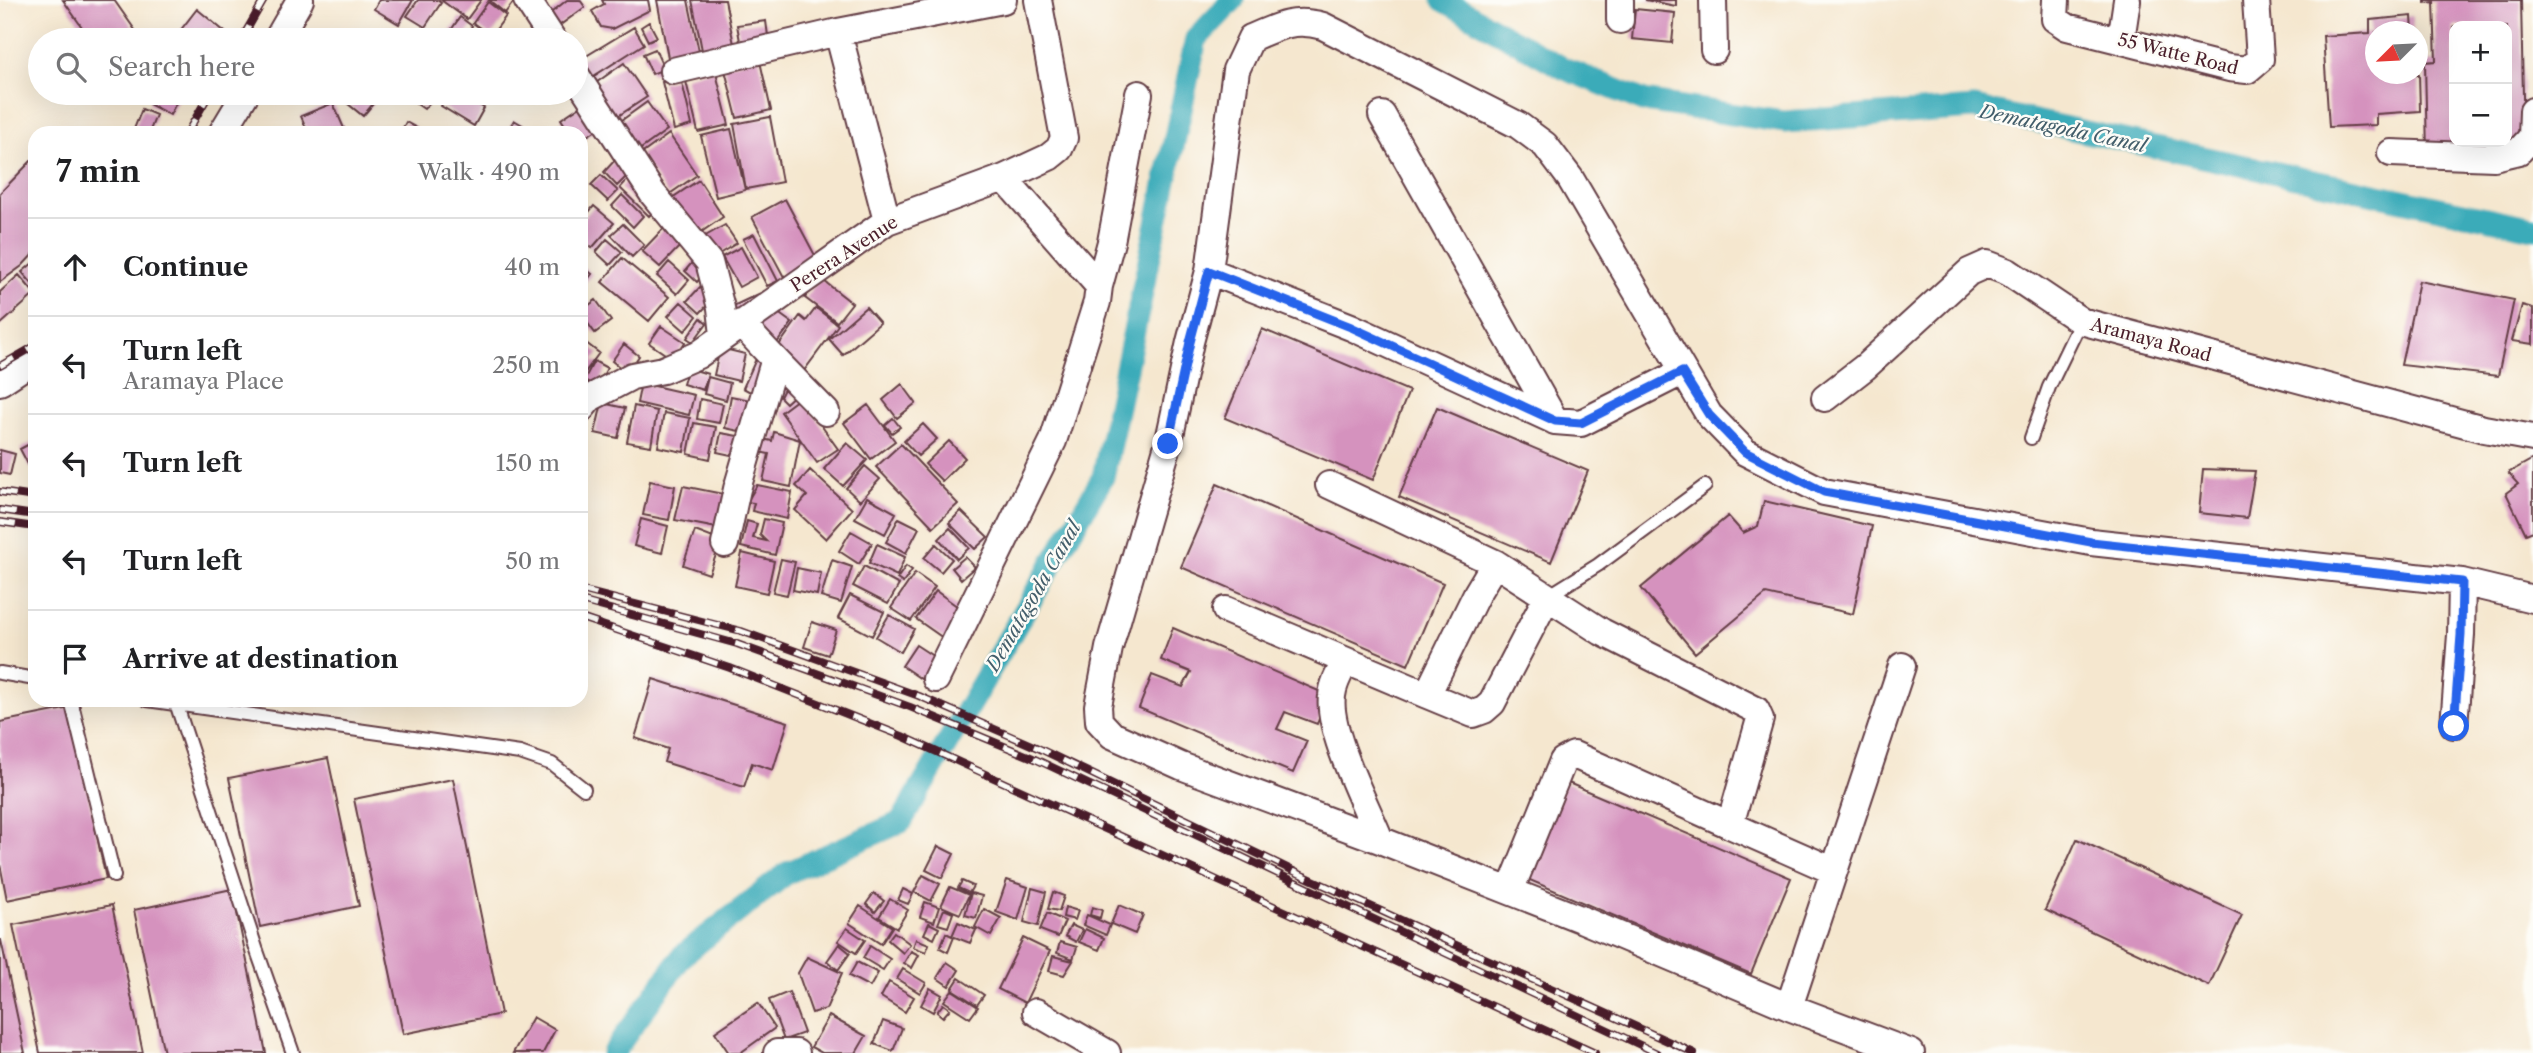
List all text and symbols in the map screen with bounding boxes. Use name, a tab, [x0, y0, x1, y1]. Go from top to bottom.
north arrow	[2365, 21, 2428, 84]
map controls	[2449, 21, 2512, 147]
button: +	[2449, 21, 2512, 84]
search box	[28, 28, 588, 105]
street label: 55 Watte Road	[2115, 28, 2241, 80]
icon: search	[52, 48, 90, 86]
text: Search here	[108, 51, 255, 83]
button: −	[2449, 84, 2512, 147]
water label: Dematagoda Canal	[1975, 99, 2150, 158]
text: 7 min	[56, 153, 140, 190]
text: Walk · 490 m	[417, 158, 560, 186]
street label: Perera Avenue	[786, 211, 902, 297]
icon: ahead	[56, 248, 94, 286]
text: Continue	[123, 251, 248, 283]
text: 40 m	[505, 253, 560, 281]
street label: Aramaya Road	[2087, 313, 2214, 367]
text: Turn left	[123, 335, 242, 367]
icon: left	[56, 346, 94, 384]
text: 250 m	[492, 351, 560, 379]
text: Aramaya Place	[123, 367, 284, 395]
route end	[1152, 428, 1183, 459]
icon: left	[56, 444, 94, 482]
text: Turn left	[123, 447, 242, 479]
text: 150 m	[496, 449, 560, 477]
water label: Dematagoda Canal	[980, 515, 1087, 677]
icon: left	[56, 542, 94, 580]
text: Turn left	[123, 545, 242, 577]
text: 50 m	[505, 547, 560, 575]
icon: arrive	[56, 640, 94, 678]
text: Arrive at destination	[123, 643, 398, 675]
route start	[2438, 710, 2469, 741]

